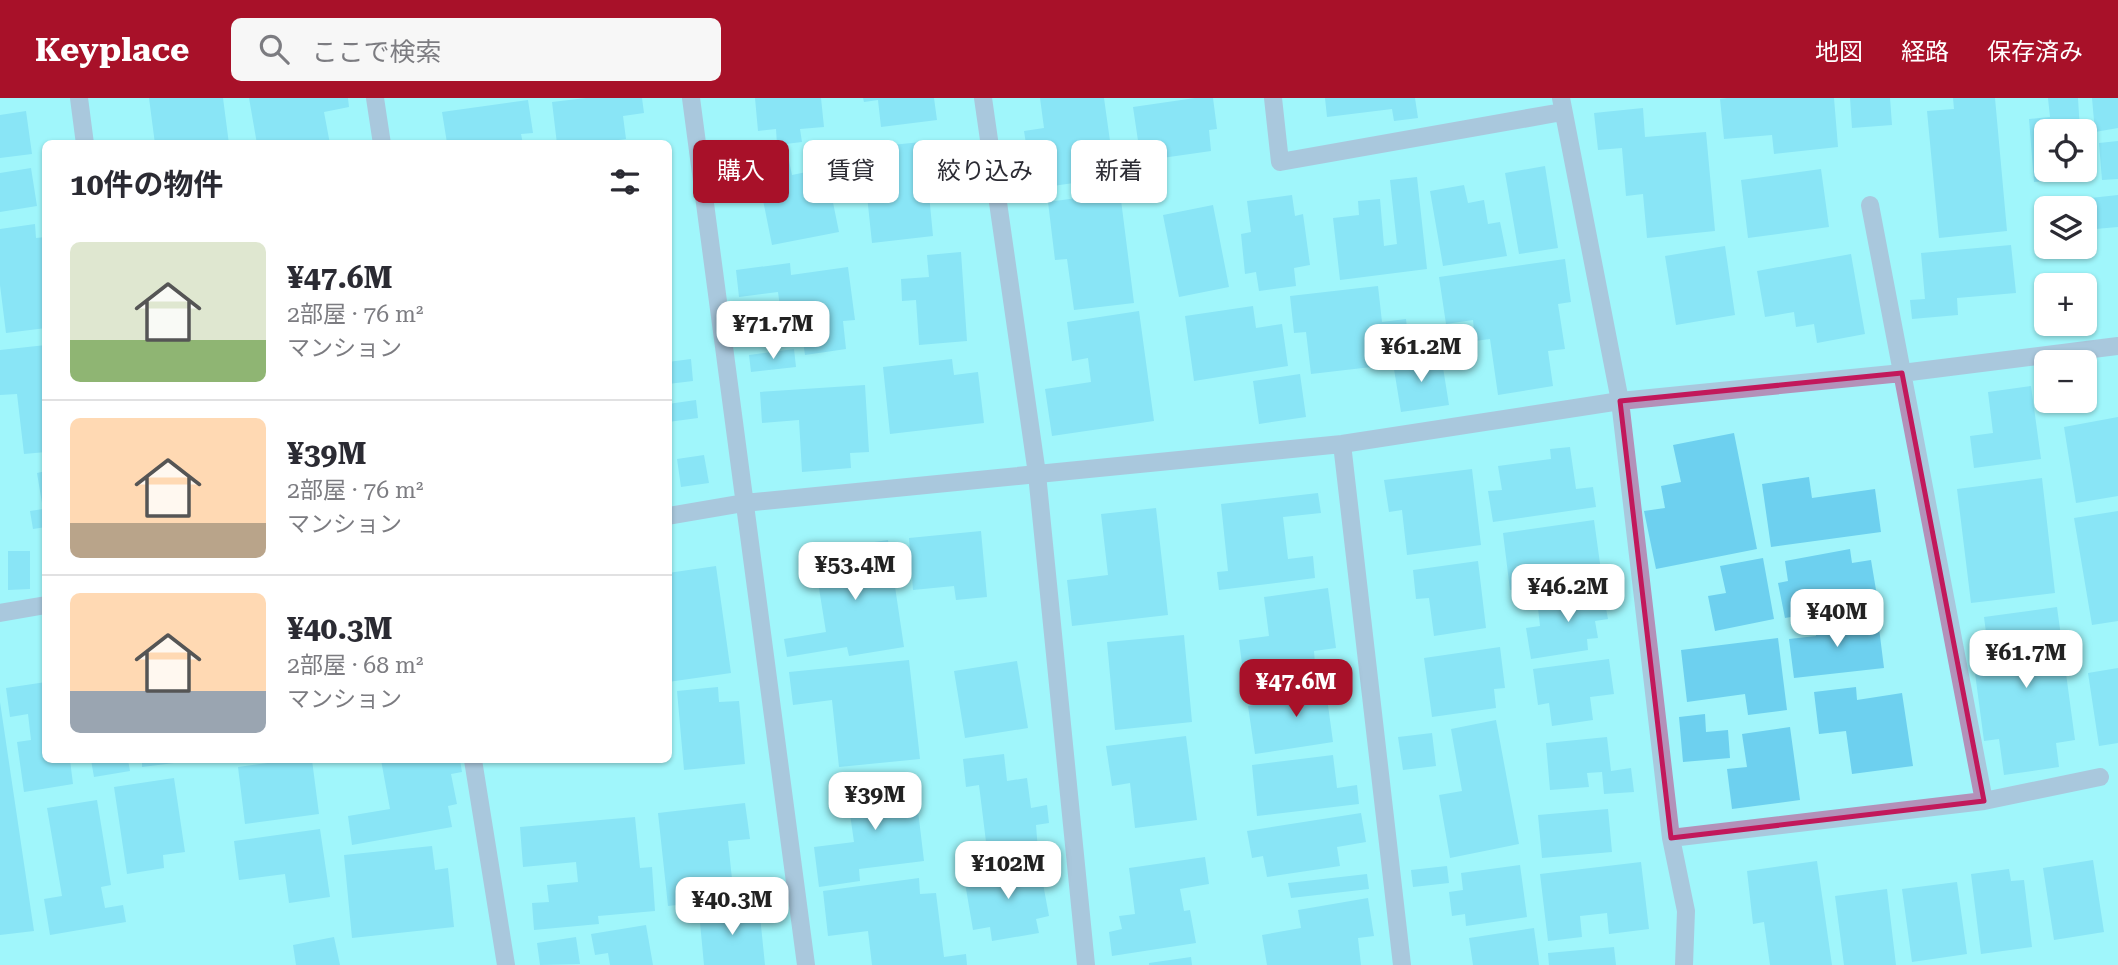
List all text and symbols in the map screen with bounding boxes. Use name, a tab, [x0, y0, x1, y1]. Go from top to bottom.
search box	[231, 18, 721, 81]
text: Keyplace	[35, 30, 189, 69]
icon: search	[255, 30, 293, 68]
text: ここで検索	[311, 37, 442, 67]
text: 地図	[1815, 38, 1863, 66]
text: 経路	[1901, 38, 1949, 66]
text: 保存済み	[1987, 38, 2083, 66]
map controls	[2034, 119, 2097, 413]
button: locate	[2034, 119, 2097, 182]
chip: 購入	[693, 140, 789, 203]
chip: 賃貸	[803, 140, 899, 203]
chip: 絞り込み	[913, 140, 1057, 203]
chip: 新着	[1071, 140, 1167, 203]
icon: filters	[606, 163, 644, 201]
text: 10件の物件	[70, 167, 224, 202]
button: layers	[2034, 196, 2097, 259]
text: ¥47.6M	[287, 260, 393, 295]
icon: home	[126, 270, 210, 354]
button: +	[2034, 273, 2097, 336]
text: 2部屋 · 76 m²	[287, 301, 423, 328]
pin: ¥71.7M	[716, 302, 830, 361]
text: ¥71.7M	[733, 310, 813, 337]
pin: ¥61.2M	[1364, 324, 1478, 384]
text: ¥61.2M	[1381, 333, 1461, 360]
text: マンション	[287, 335, 402, 362]
button: −	[2034, 350, 2097, 413]
text: ¥39M	[287, 436, 366, 471]
icon: home	[126, 446, 210, 530]
text: 2部屋 · 76 m²	[287, 477, 423, 504]
text: マンション	[287, 511, 402, 538]
pin: ¥53.4M	[798, 542, 912, 602]
text: ¥53.4M	[815, 551, 895, 578]
pin: ¥46.2M	[1511, 564, 1625, 624]
text: ¥46.2M	[1528, 573, 1608, 600]
pin: ¥40M	[1796, 589, 1878, 649]
text: ¥40M	[1807, 598, 1867, 625]
text: ¥40.3M	[287, 611, 393, 646]
icon: home	[126, 621, 210, 705]
pin: ¥61.7M	[1969, 630, 2083, 690]
text: ¥61.7M	[1986, 639, 2066, 666]
text: 2部屋 · 68 m²	[287, 652, 423, 679]
pin: ¥47.6M	[1239, 660, 1353, 719]
text: ¥47.6M	[1256, 668, 1336, 695]
text: マンション	[287, 686, 402, 713]
pin: ¥39M	[834, 772, 916, 832]
text: ¥39M	[845, 781, 905, 808]
pin: ¥102M	[959, 842, 1057, 901]
text: ¥102M	[971, 850, 1045, 877]
pin: ¥40.3M	[675, 878, 789, 937]
text: ¥40.3M	[692, 886, 772, 913]

